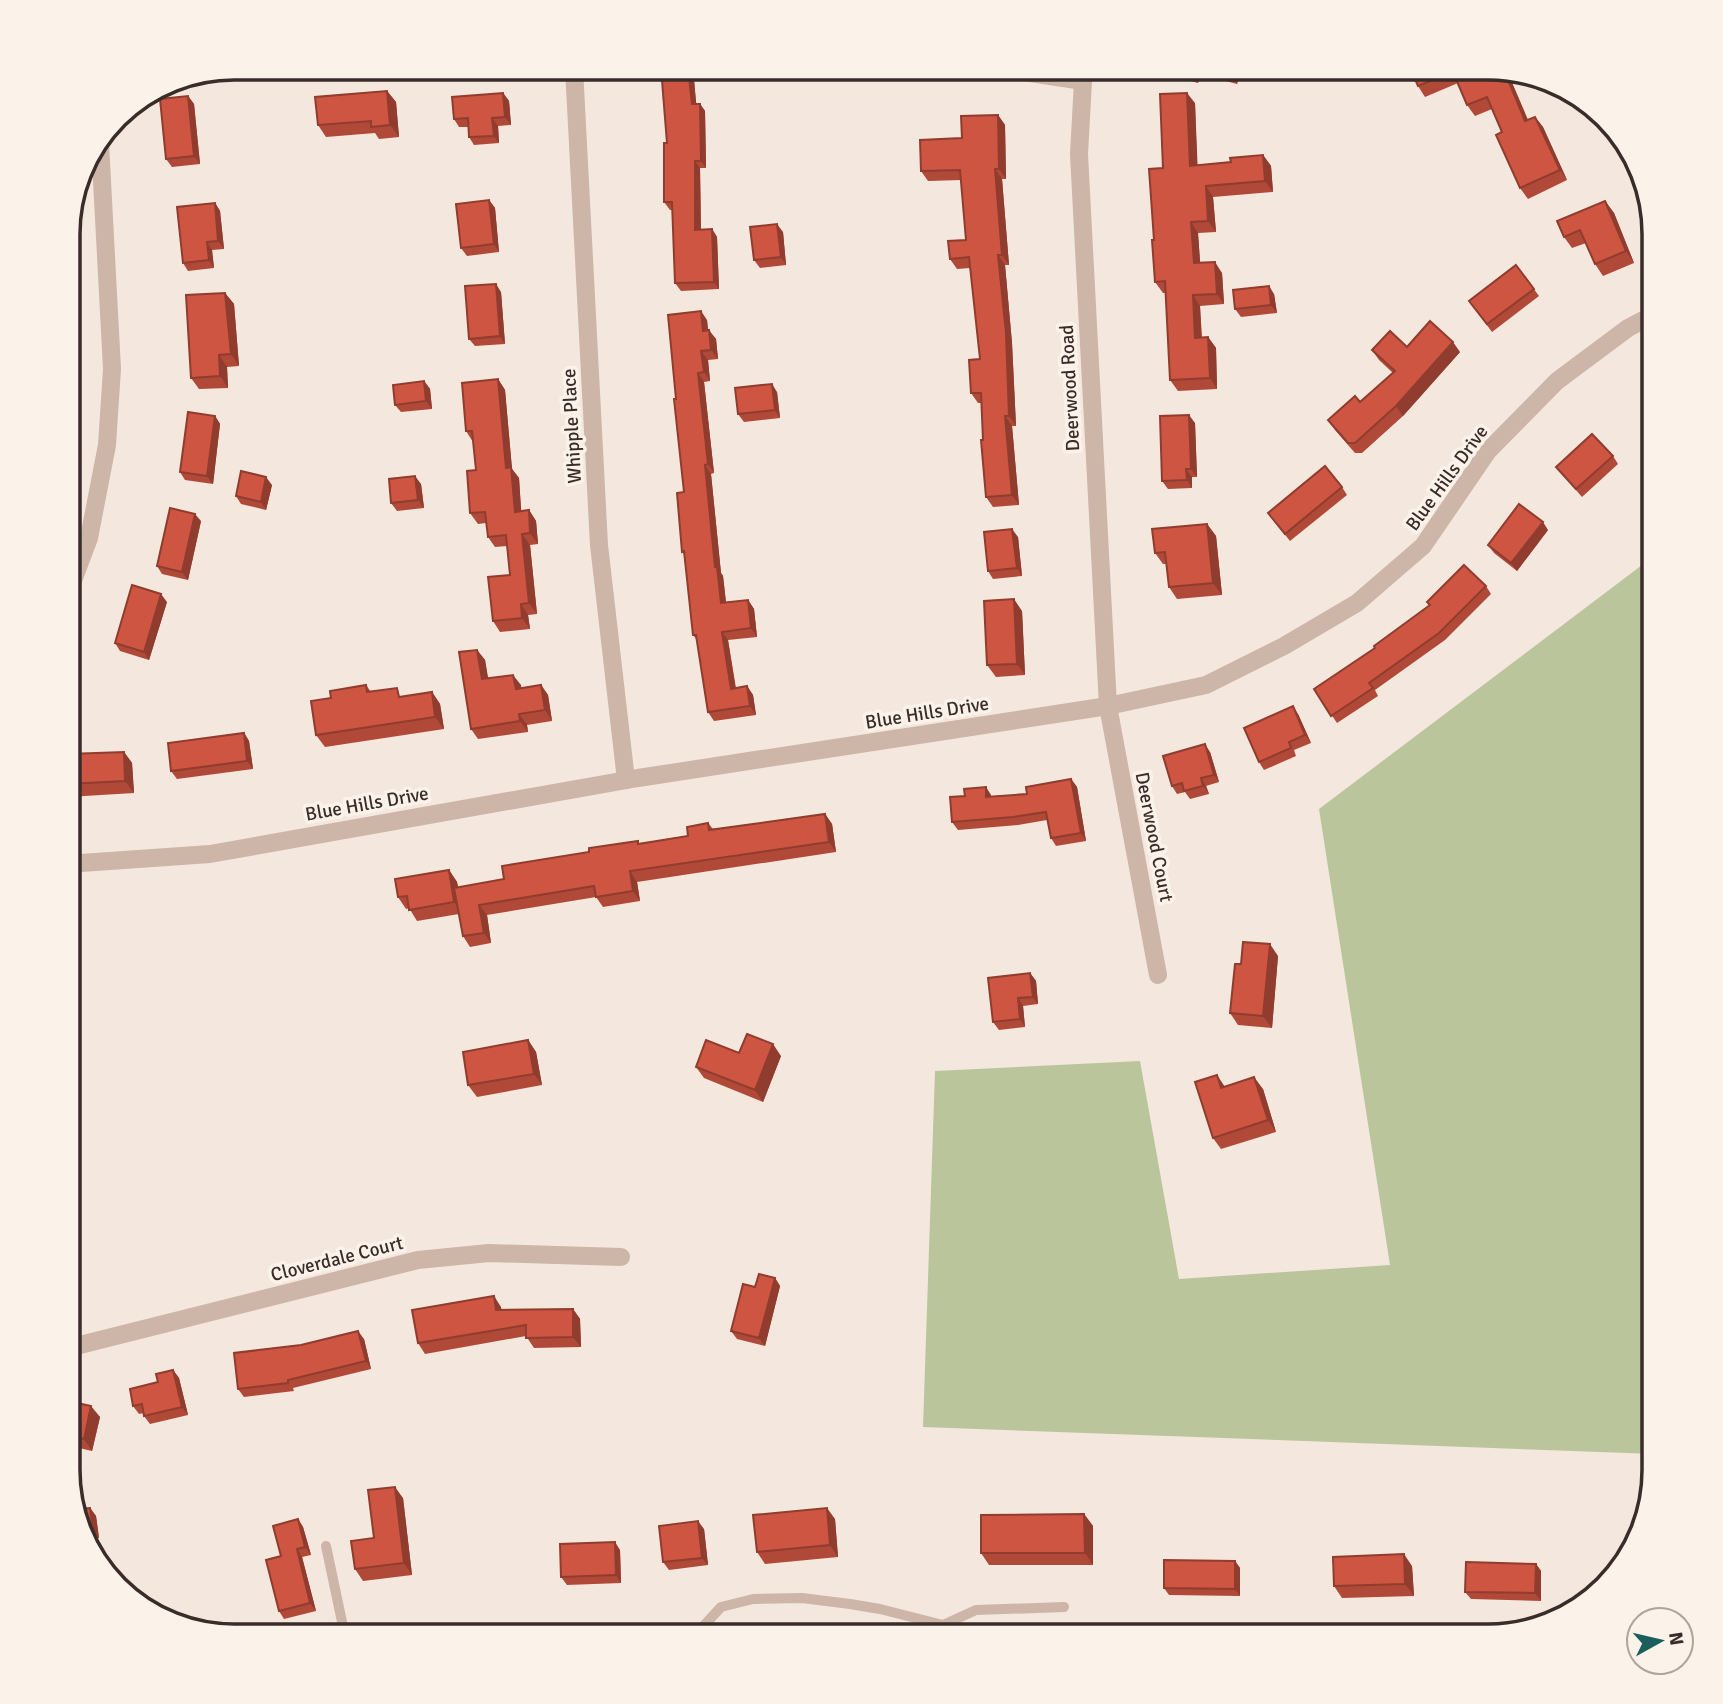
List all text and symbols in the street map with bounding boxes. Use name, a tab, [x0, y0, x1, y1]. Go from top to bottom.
street label: Deerwood Road	[1055, 324, 1085, 452]
street label: Whipple Place	[557, 368, 587, 484]
street label: Blue Hills Drive	[1401, 420, 1493, 536]
street label: Blue Hills Drive	[863, 691, 991, 735]
street label: Deerwood Court	[1130, 770, 1178, 904]
street label: Blue Hills Drive	[303, 781, 431, 827]
street label: Cloverdale Court	[268, 1231, 406, 1287]
north arrow	[1625, 1606, 1695, 1676]
text: N	[1663, 1631, 1689, 1647]

